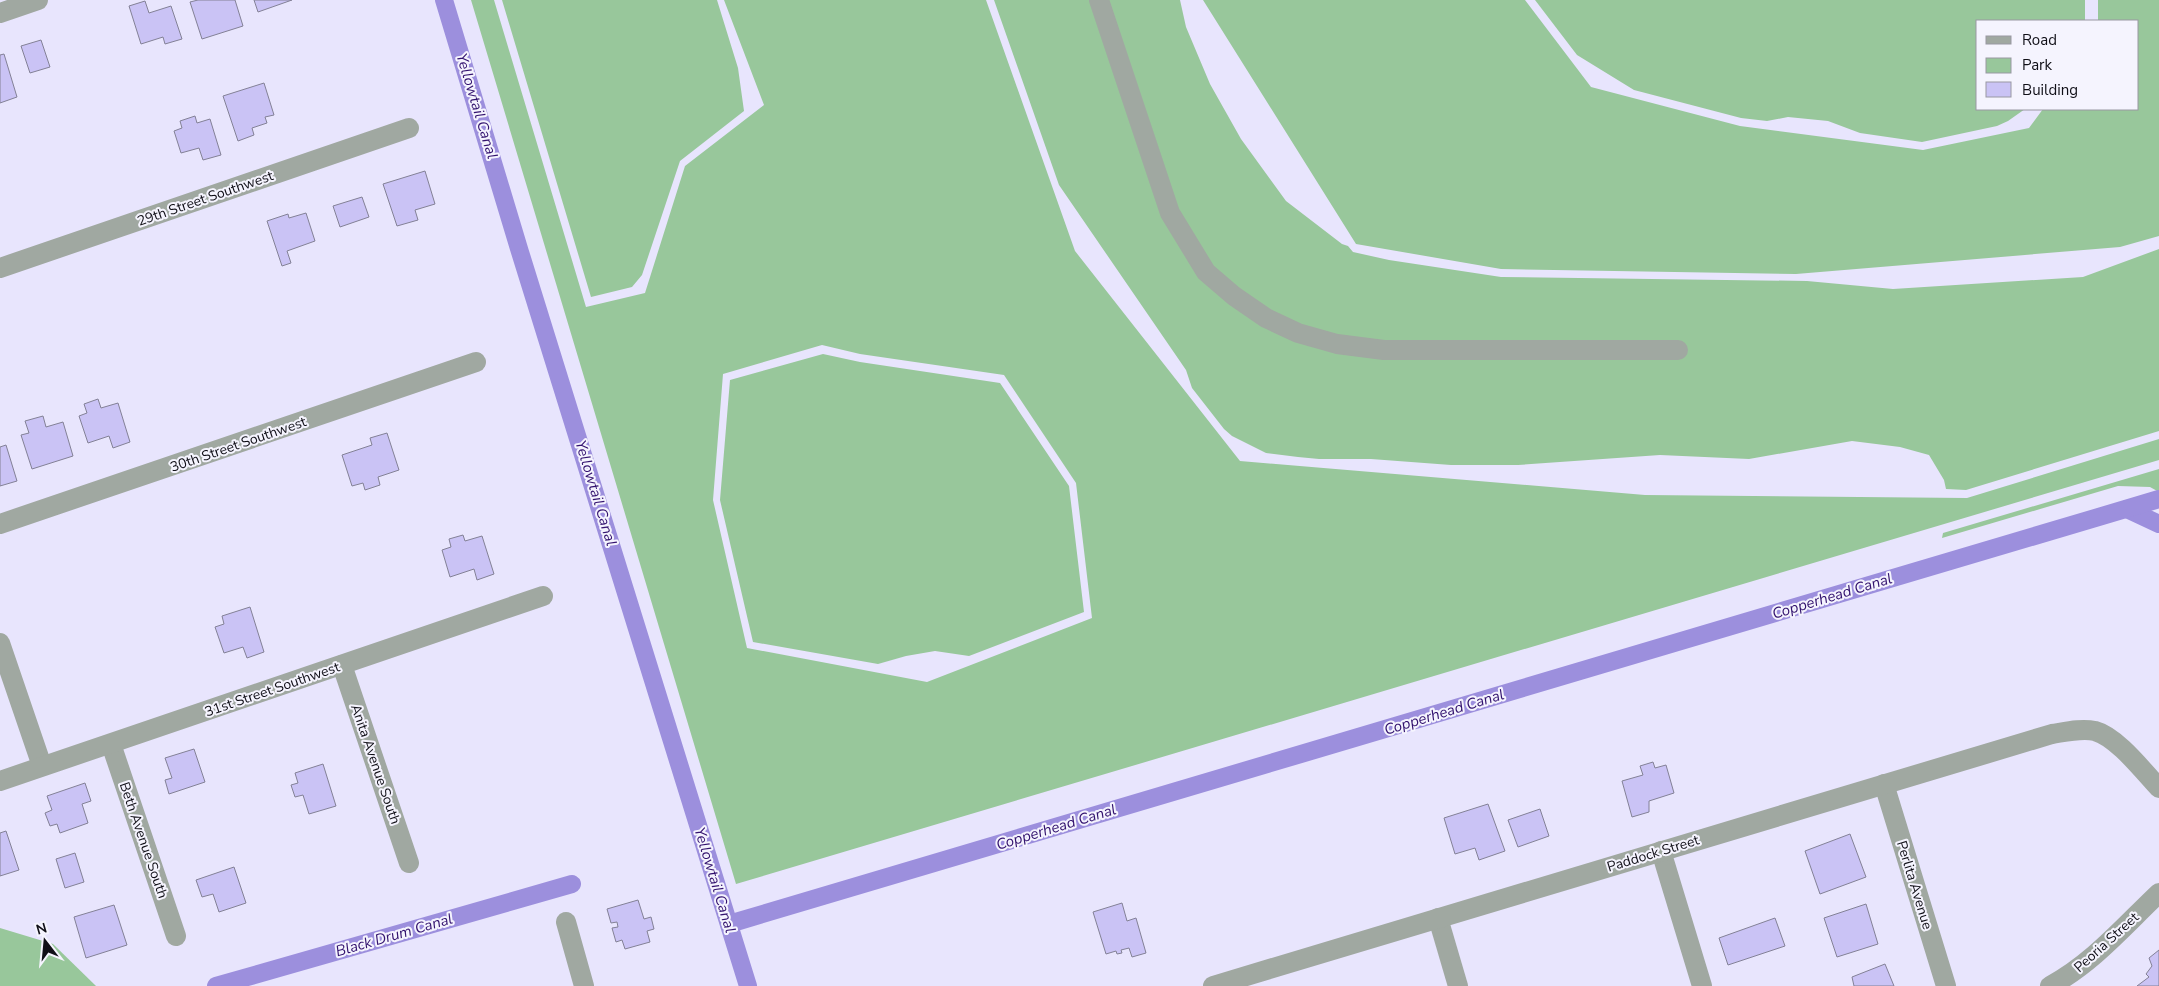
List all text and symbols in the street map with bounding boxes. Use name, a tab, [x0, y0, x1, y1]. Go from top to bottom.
legend	[1976, 20, 2139, 110]
text: Road	[2022, 30, 2057, 50]
water label: Yellowtail Canal	[451, 51, 503, 161]
text: Park	[2022, 55, 2052, 75]
text: Building	[2022, 80, 2078, 100]
street label: 29th Street Southwest	[135, 166, 276, 231]
street label: 30th Street Southwest	[168, 412, 309, 477]
water label: Yellowtail Canal	[570, 438, 622, 548]
water label: Copperhead Canal	[1770, 568, 1894, 624]
street label: 31st Street Southwest	[202, 657, 342, 721]
water label: Copperhead Canal	[1382, 684, 1506, 740]
street label: Anita Avenue South	[346, 702, 405, 827]
street label: Beth Avenue South	[115, 780, 172, 901]
water label: Copperhead Canal	[994, 799, 1118, 855]
water label: Yellowtail Canal	[689, 825, 741, 935]
street label: Paddock Street	[1605, 830, 1702, 877]
street label: Perlita Avenue	[1892, 838, 1937, 932]
street label: Peoria Street	[2070, 908, 2143, 977]
water label: Black Drum Canal	[333, 909, 455, 961]
north arrow	[20, 916, 70, 966]
text: N	[34, 918, 49, 940]

